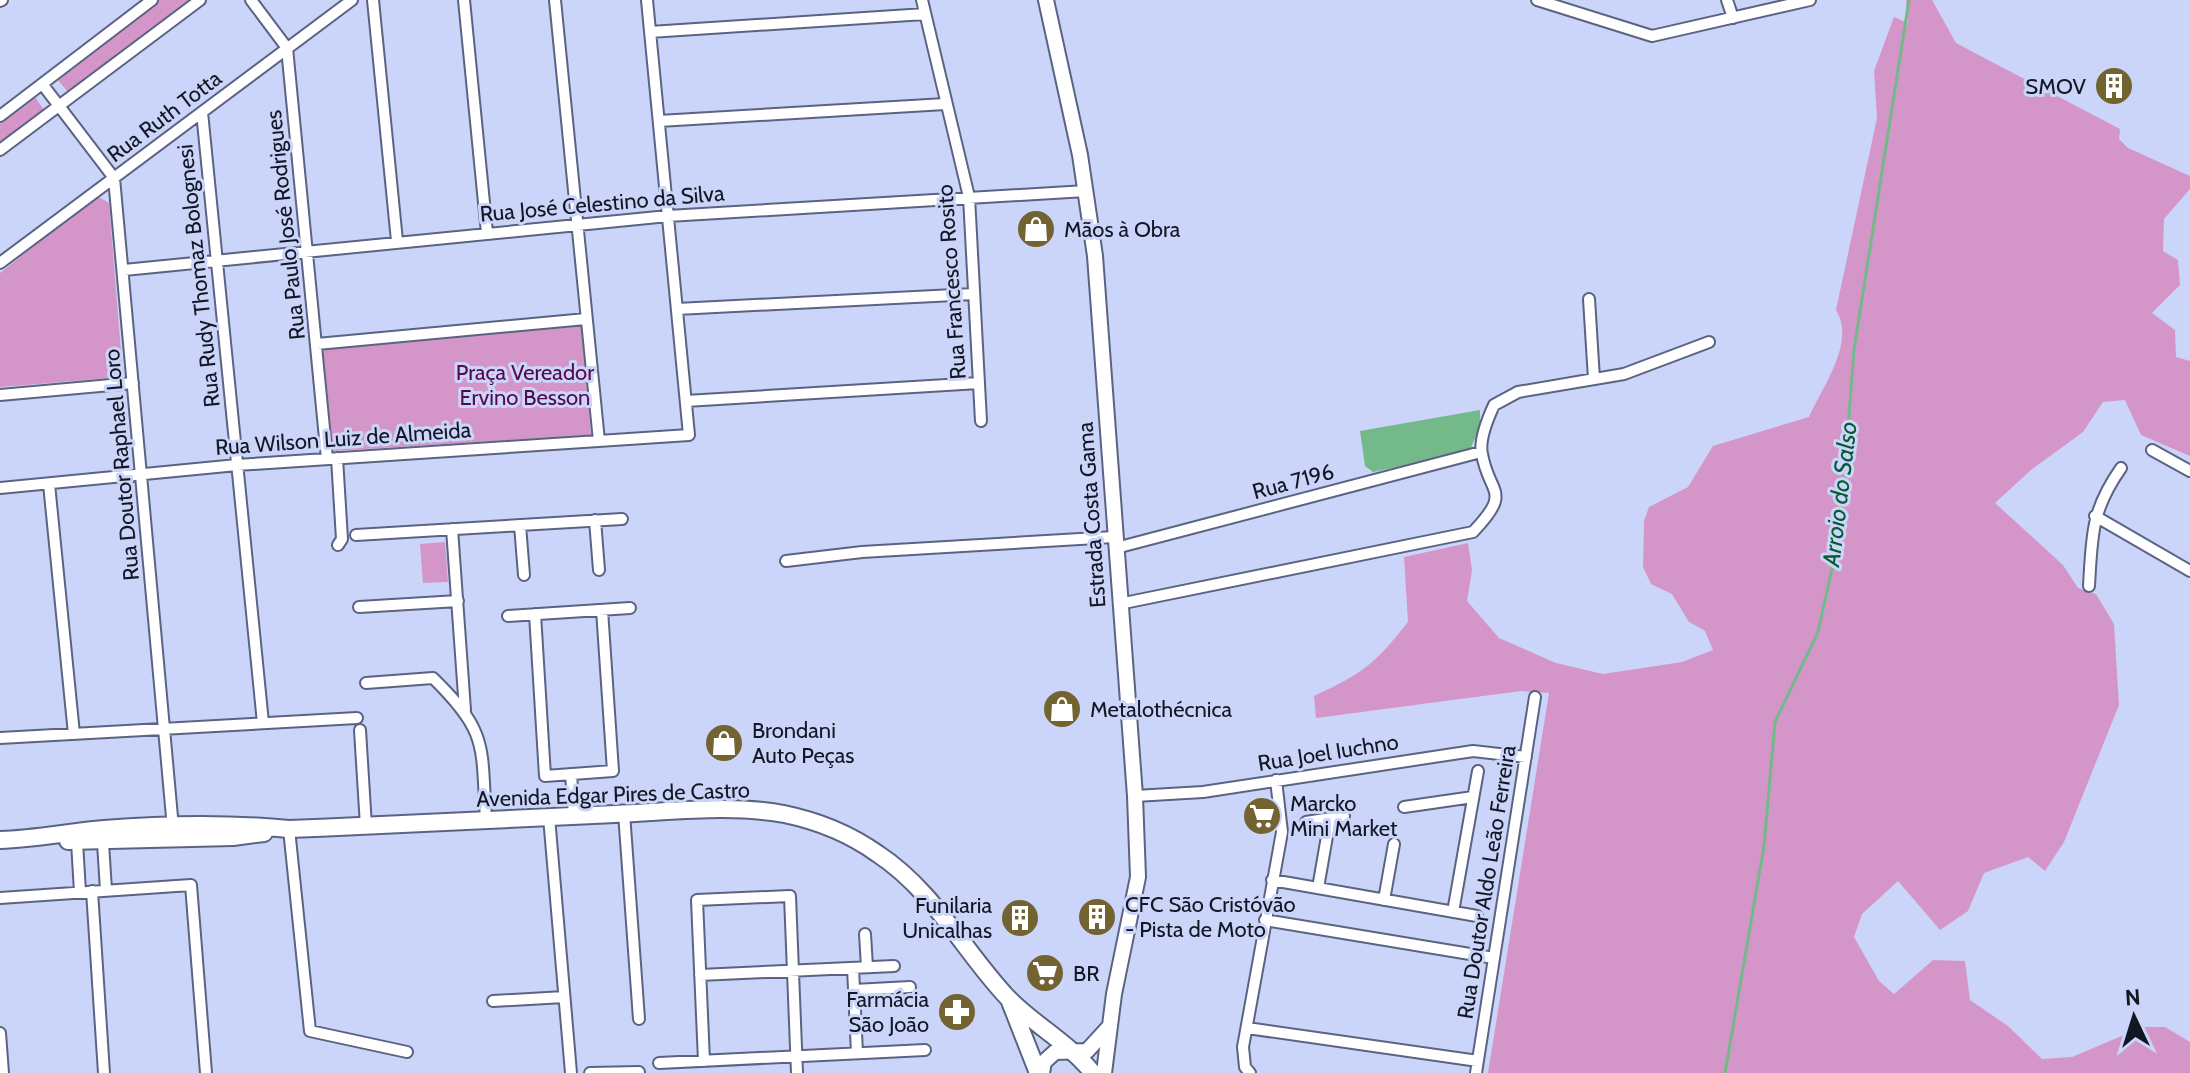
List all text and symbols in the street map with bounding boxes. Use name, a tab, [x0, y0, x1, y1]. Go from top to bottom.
street label: Rua Ruth Totta	[102, 64, 227, 168]
building icon: SMOV	[2093, 65, 2135, 107]
place label: SMOV	[2025, 73, 2087, 100]
street label: Rua Paulo José Rodrigues	[260, 109, 311, 341]
street label: Rua Rudy Thomaz Bolognesi	[171, 143, 226, 409]
street label: Rua José Celestino da Silva	[479, 179, 726, 228]
street label: Rua Francesco Rosito	[931, 184, 972, 380]
shop icon: Mãos à Obra	[1015, 208, 1057, 250]
place label: Mãos à Obra	[1064, 216, 1181, 243]
street label: Rua Doutor Raphael Loro	[98, 348, 145, 582]
park label: Praça Vereador Ervino Besson	[456, 359, 594, 411]
street label: Rua Wilson Luiz de Almeida	[214, 416, 472, 461]
water label: Arroio do Salso	[1816, 420, 1863, 569]
street label: Estrada Costa Gama	[1072, 421, 1111, 609]
street label: Rua 7196	[1249, 458, 1337, 505]
shop icon: Metalothécnica	[1041, 688, 1083, 730]
place label: Metalothécnica	[1090, 696, 1232, 723]
place label: Brondani Auto Peças	[752, 717, 854, 769]
shop icon: Brondani Auto Peças	[703, 722, 745, 764]
street label: Rua Joel Iuchno	[1256, 728, 1400, 777]
street label: Rua Doutor Aldo Leão Ferreira	[1451, 743, 1522, 1021]
street label: Avenida Edgar Pires de Castro	[476, 776, 750, 813]
place label: Marcko Mini Market	[1290, 790, 1398, 842]
supermarket icon: Marcko Mini Market	[1241, 795, 1283, 837]
place label: CFC São Cristóvão - Pista de Moto	[1125, 891, 1296, 943]
place label: Funilaria Unicalhas	[902, 892, 992, 944]
building icon: CFC São Cristóvão - Pista de Moto	[1076, 896, 1118, 938]
building icon: Funilaria Unicalhas	[999, 897, 1041, 939]
supermarket icon: BR	[1024, 952, 1066, 994]
place label: BR	[1073, 960, 1099, 987]
north arrow	[2094, 977, 2174, 1057]
text: N	[2124, 984, 2141, 1012]
place label: Farmácia São João	[846, 986, 929, 1038]
pharmacy icon: Farmácia São João	[936, 991, 978, 1033]

